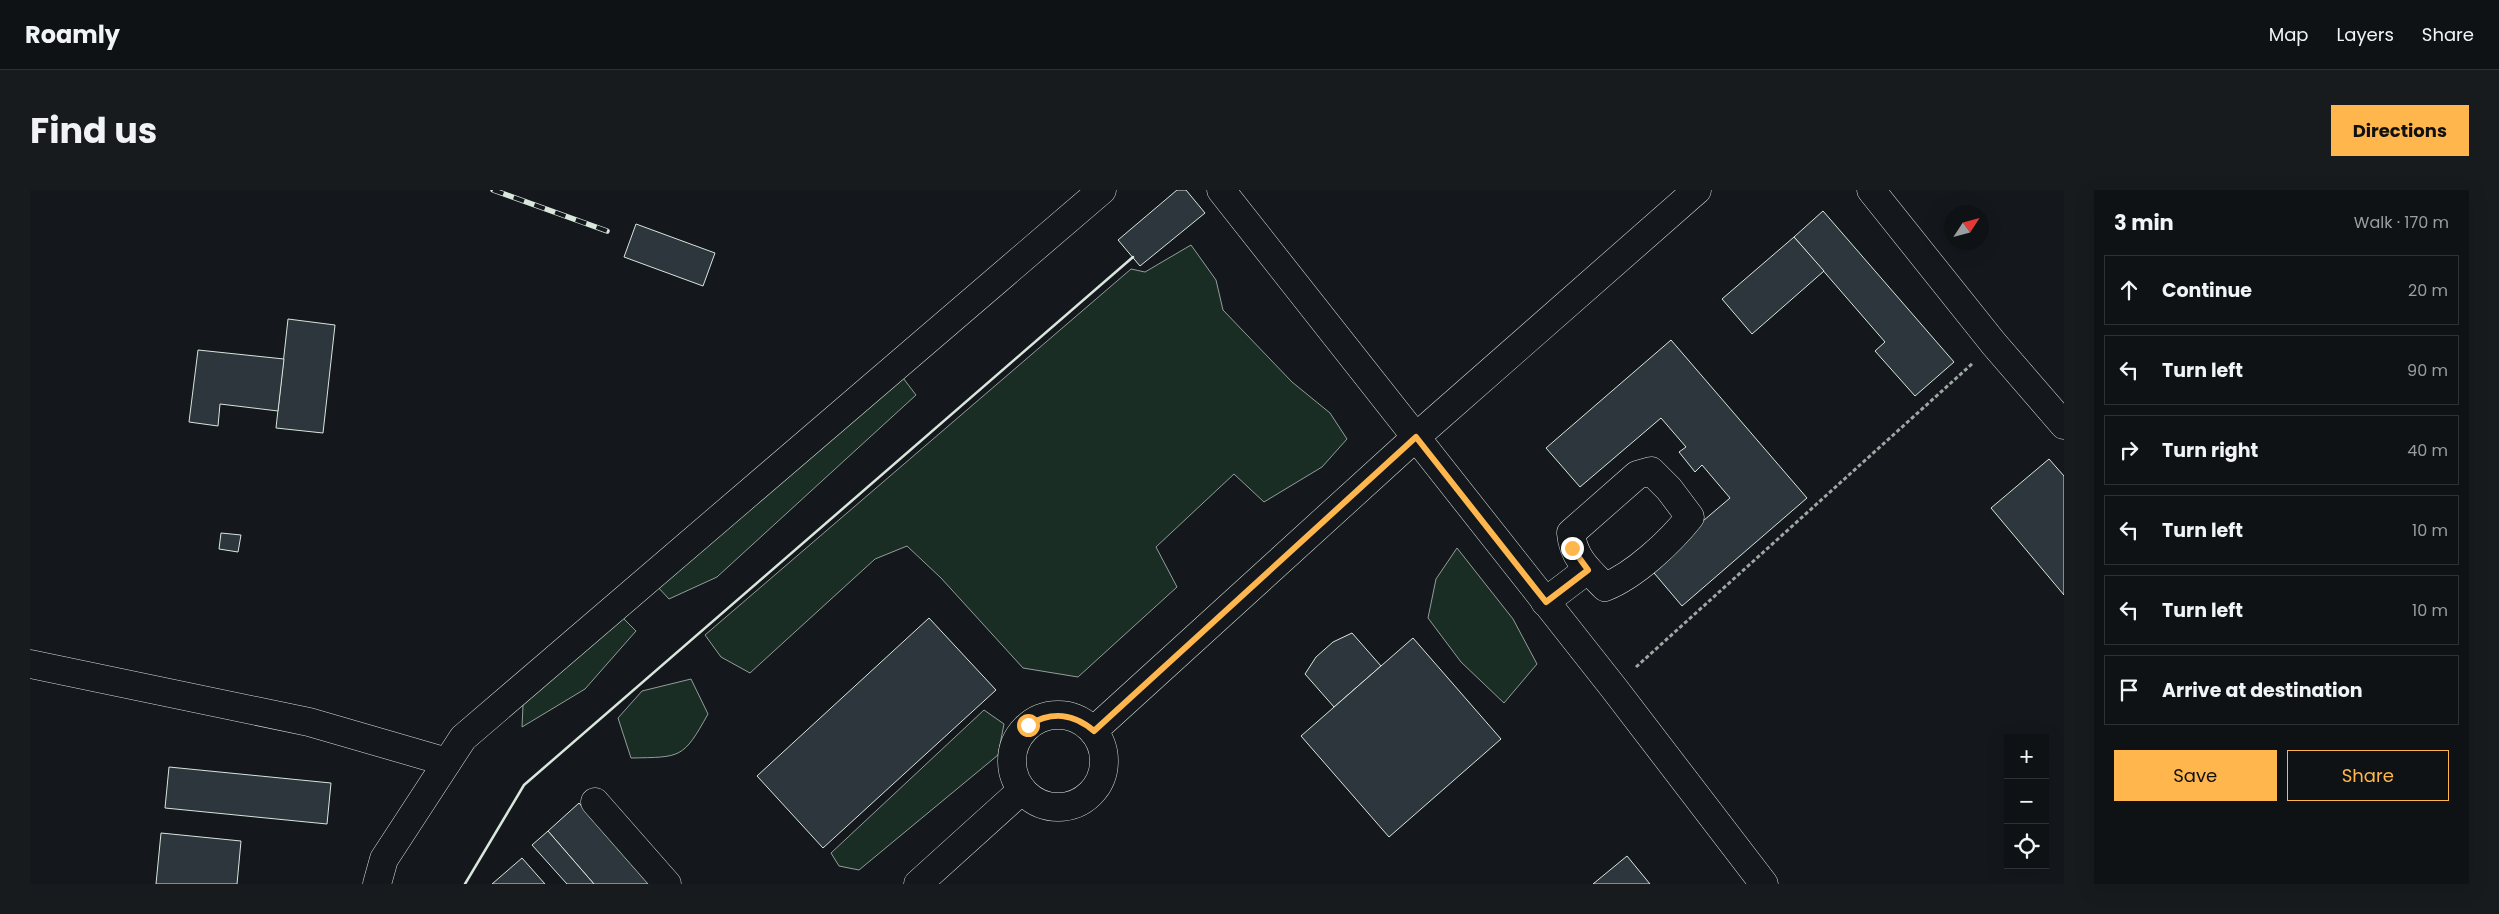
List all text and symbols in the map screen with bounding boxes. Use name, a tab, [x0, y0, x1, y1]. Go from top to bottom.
text: Roamly	[25, 18, 120, 51]
text: Map	[2269, 22, 2309, 47]
text: Layers	[2337, 22, 2394, 47]
text: Share	[2422, 22, 2474, 47]
button: Directions	[2331, 105, 2469, 156]
text: Find us	[30, 106, 157, 155]
north arrow	[1944, 205, 1989, 250]
text: 3 min	[2114, 208, 2174, 237]
text: Walk · 170 m	[2354, 211, 2449, 234]
icon: ahead	[2115, 276, 2143, 304]
text: Continue	[2162, 277, 2252, 304]
text: 20 m	[2408, 279, 2448, 302]
icon: left	[2115, 356, 2143, 384]
text: Turn left	[2162, 357, 2243, 384]
text: 90 m	[2407, 359, 2448, 382]
icon: right	[2115, 436, 2143, 464]
text: Turn right	[2162, 437, 2258, 464]
text: 40 m	[2407, 439, 2448, 462]
icon: left	[2115, 516, 2143, 544]
text: Turn left	[2162, 517, 2243, 544]
text: 10 m	[2412, 519, 2448, 542]
route end	[1561, 537, 1584, 560]
icon: left	[2115, 596, 2143, 624]
text: Turn left	[2162, 597, 2243, 624]
text: 10 m	[2412, 599, 2448, 622]
icon: arrive	[2115, 676, 2143, 704]
text: Arrive at destination	[2162, 677, 2363, 704]
route start	[1017, 714, 1040, 737]
map controls	[2004, 734, 2049, 869]
button: +	[2004, 734, 2049, 779]
button: Save	[2114, 750, 2277, 801]
button: Share	[2287, 750, 2449, 801]
button: −	[2004, 779, 2049, 824]
button: locate	[2004, 824, 2049, 869]

